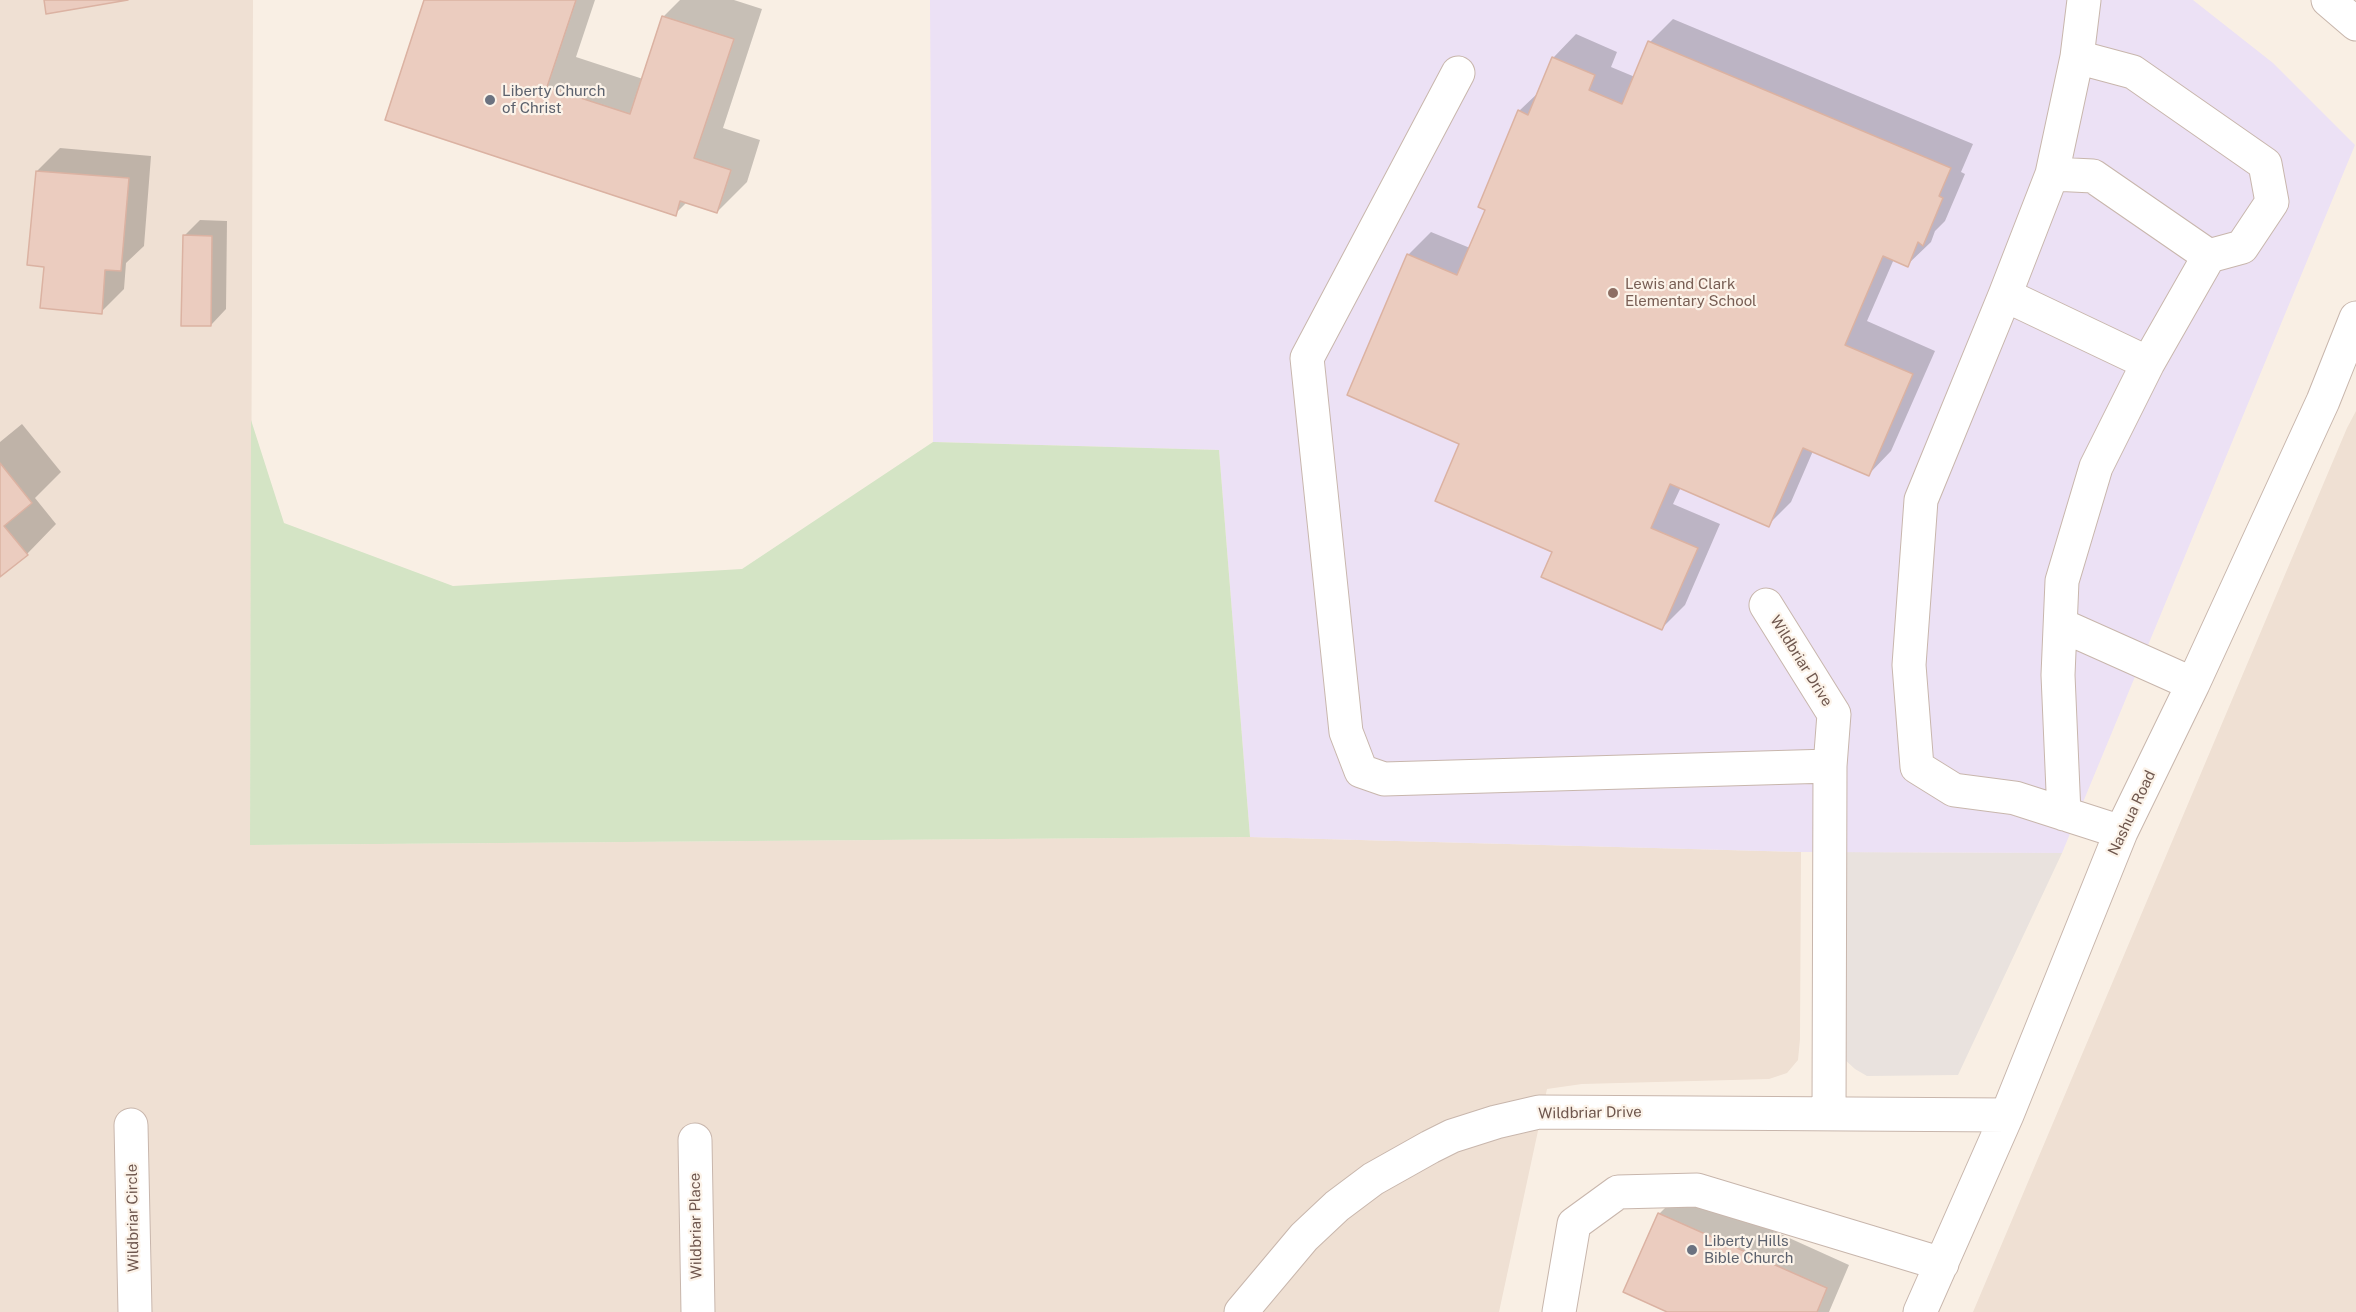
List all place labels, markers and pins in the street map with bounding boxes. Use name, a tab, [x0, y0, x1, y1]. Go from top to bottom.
place label: Liberty Church of Christ	[502, 82, 605, 117]
marker: Liberty Church of Christ	[483, 93, 497, 107]
place label: Lewis and Clark Elementary School	[1625, 275, 1757, 310]
marker: Lewis and Clark Elementary School	[1606, 286, 1620, 300]
place label: Liberty Hills Bible Church	[1704, 1232, 1793, 1267]
marker: Liberty Hills Bible Church	[1685, 1243, 1699, 1257]

